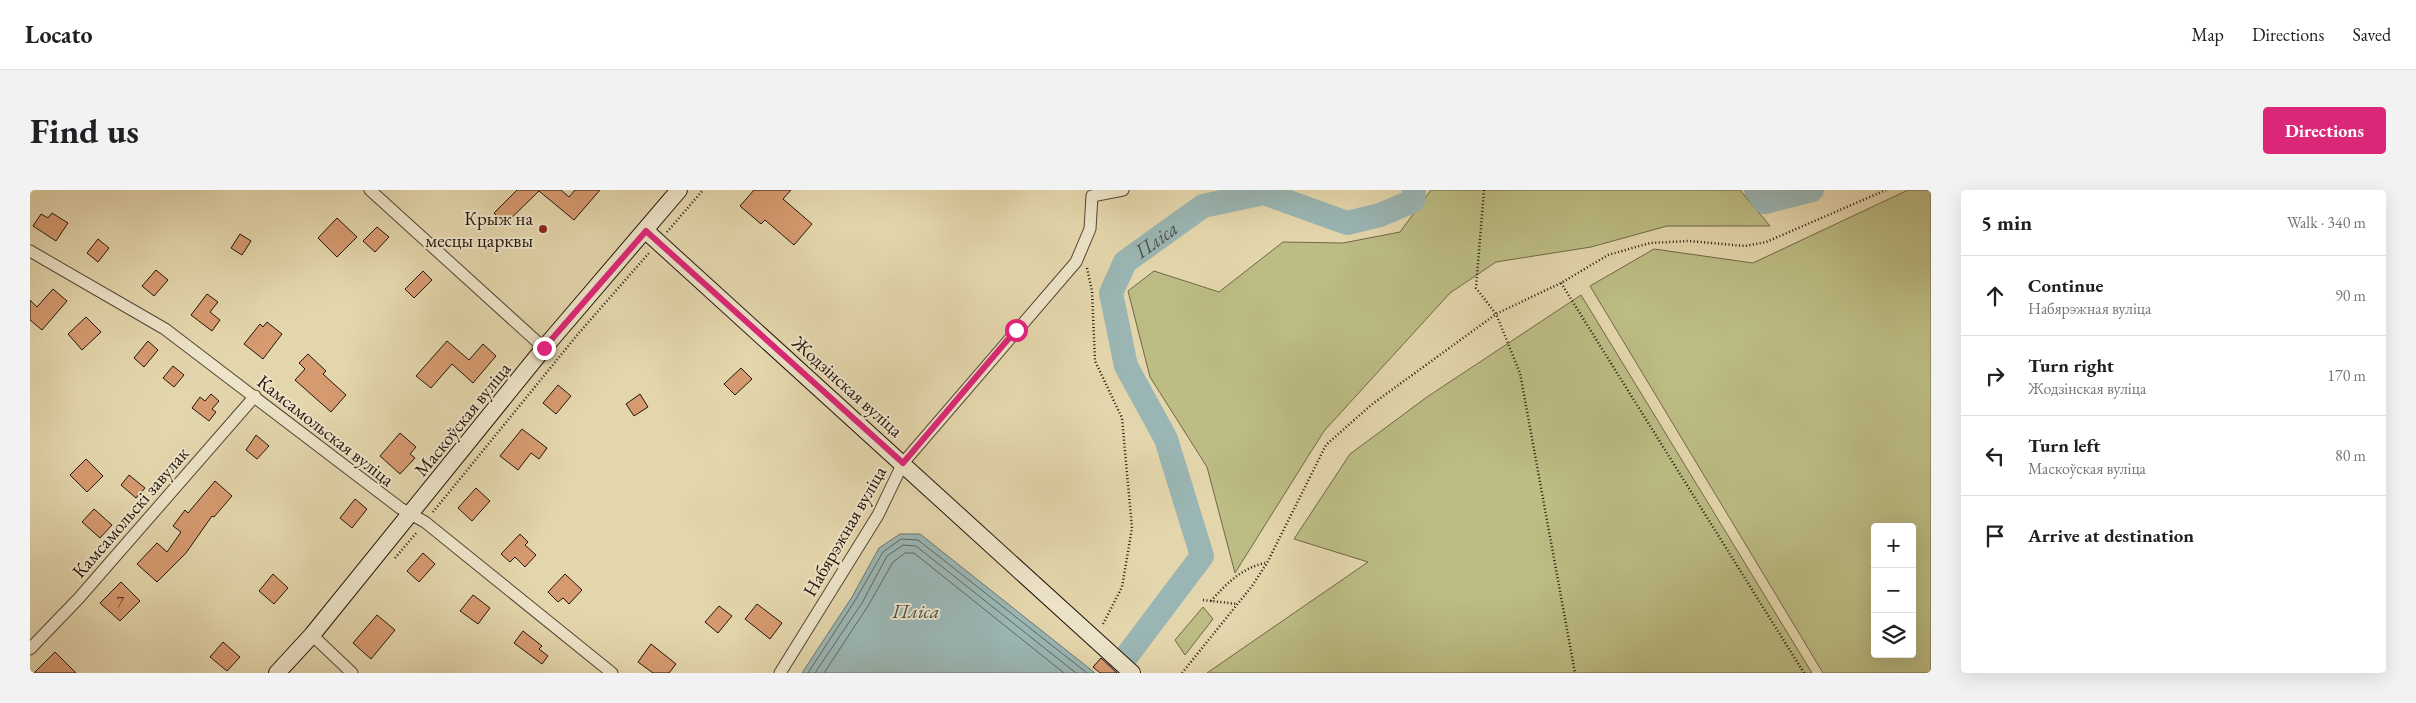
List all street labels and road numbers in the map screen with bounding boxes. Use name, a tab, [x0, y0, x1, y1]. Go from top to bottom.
street label: Жодзінская вуліца	[786, 329, 909, 443]
street label: Маскоўская вуліца	[409, 357, 516, 482]
street label: Камсамольская вуліца	[252, 369, 400, 492]
street label: Камсамольскі завулак	[67, 442, 194, 583]
street label: Набярэжная вуліца	[797, 461, 892, 601]

